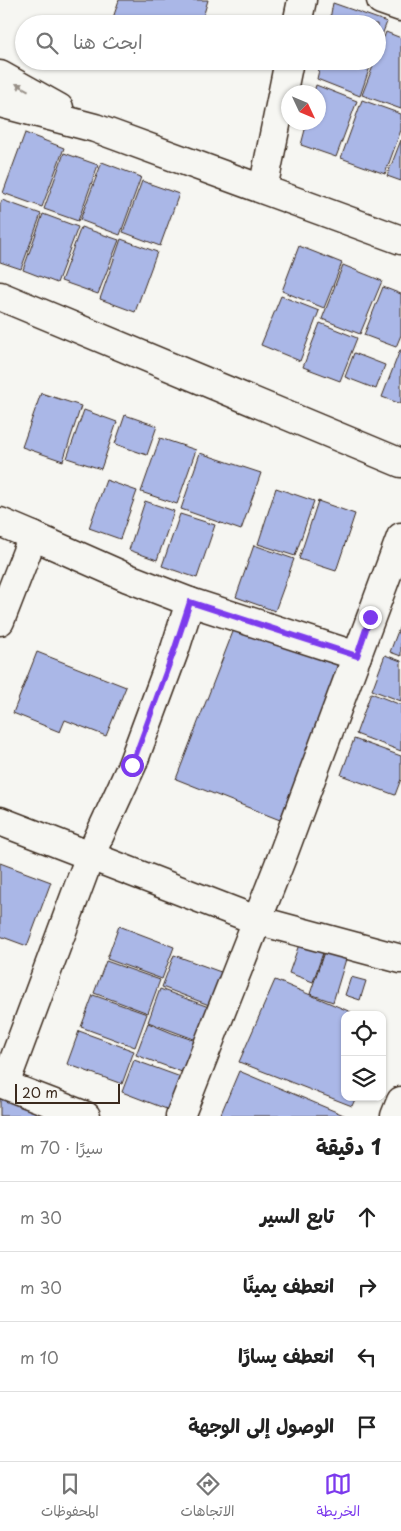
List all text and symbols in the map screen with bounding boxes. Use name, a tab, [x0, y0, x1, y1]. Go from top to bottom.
search box	[15, 15, 386, 70]
text: ابحث هنا	[73, 27, 143, 55]
icon: search	[33, 29, 61, 57]
one-way arrow	[16, 83, 29, 92]
north arrow	[281, 85, 326, 130]
route end	[359, 606, 382, 629]
route start	[121, 754, 144, 777]
map controls	[341, 1011, 386, 1101]
button: locate	[341, 1011, 386, 1056]
button: layers	[341, 1056, 386, 1101]
scale bar	[15, 1081, 120, 1104]
text: 20 m	[22, 1082, 58, 1103]
text: 1 دقيقة	[316, 1130, 381, 1162]
text: سيرًا · 70 m	[20, 1135, 103, 1159]
text: تابع السير	[260, 1201, 334, 1229]
icon: ahead	[353, 1203, 381, 1231]
text: 30 m	[20, 1205, 62, 1229]
text: انعطف يمينًا	[243, 1271, 334, 1299]
icon: right	[353, 1273, 381, 1301]
text: 30 m	[20, 1275, 62, 1299]
text: انعطف يسارًا	[238, 1341, 334, 1369]
icon: left	[353, 1343, 381, 1371]
text: 10 m	[20, 1345, 59, 1369]
text: الوصول إلى الوجهة	[188, 1411, 334, 1439]
icon: arrive	[353, 1413, 381, 1441]
tab: المحفوظات	[41, 1470, 99, 1524]
tab: الاتجاهات	[180, 1470, 235, 1524]
tab: الخريطة	[316, 1470, 360, 1524]

